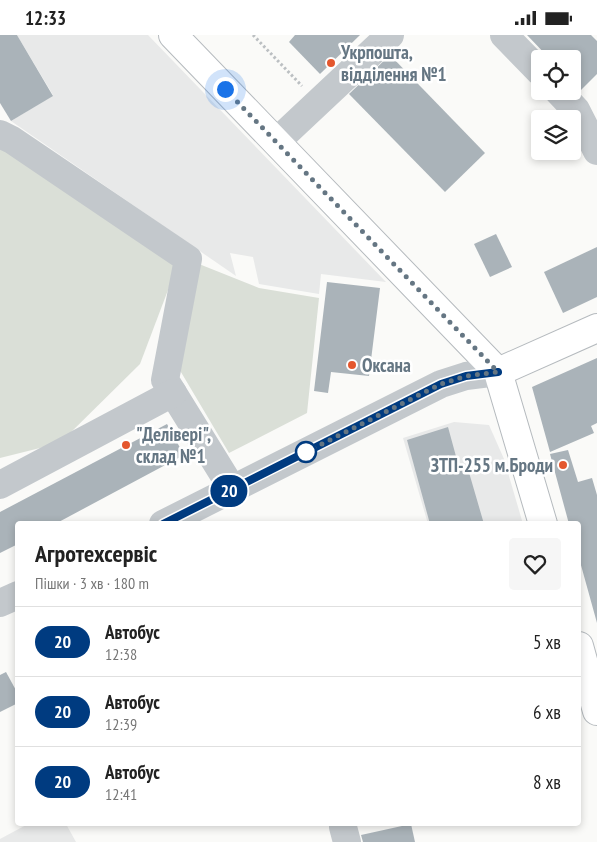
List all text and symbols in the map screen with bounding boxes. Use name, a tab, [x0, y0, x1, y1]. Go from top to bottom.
text: 12:33	[25, 6, 66, 30]
place label: Укрпошта, відділення №1	[340, 40, 447, 86]
map controls	[531, 50, 581, 160]
button: locate	[531, 50, 581, 100]
marker: Укрпошта, відділення №1	[325, 57, 337, 69]
your location	[213, 77, 238, 102]
button: layers	[531, 110, 581, 160]
place label: Оксана	[362, 353, 411, 377]
marker: Оксана	[346, 359, 358, 371]
place label: "Делівері", склад №1	[136, 422, 211, 468]
marker: "Делівері", склад №1	[120, 439, 132, 451]
unlabelled marker	[295, 441, 317, 463]
place label: ЗТП-255 м.Броди	[431, 453, 553, 477]
marker: ЗТП-255 м.Броди	[557, 459, 569, 471]
line badge: 20	[206, 475, 252, 507]
text: 20	[220, 479, 238, 502]
text: Агротехсервіс	[35, 538, 157, 569]
button: heart	[509, 538, 561, 590]
text: Пішки · 3 хв · 180 m	[35, 573, 149, 593]
text: Автобус	[105, 620, 160, 644]
text: 20	[54, 630, 71, 653]
text: 5 хв	[533, 630, 561, 654]
text: 12:38	[105, 644, 137, 664]
text: Автобус	[105, 690, 160, 714]
text: 20	[54, 700, 71, 723]
text: 6 хв	[533, 700, 561, 724]
text: 12:39	[105, 714, 137, 734]
text: Автобус	[105, 760, 160, 784]
text: 20	[54, 770, 71, 793]
text: 8 хв	[533, 770, 561, 794]
text: 12:41	[105, 784, 137, 804]

